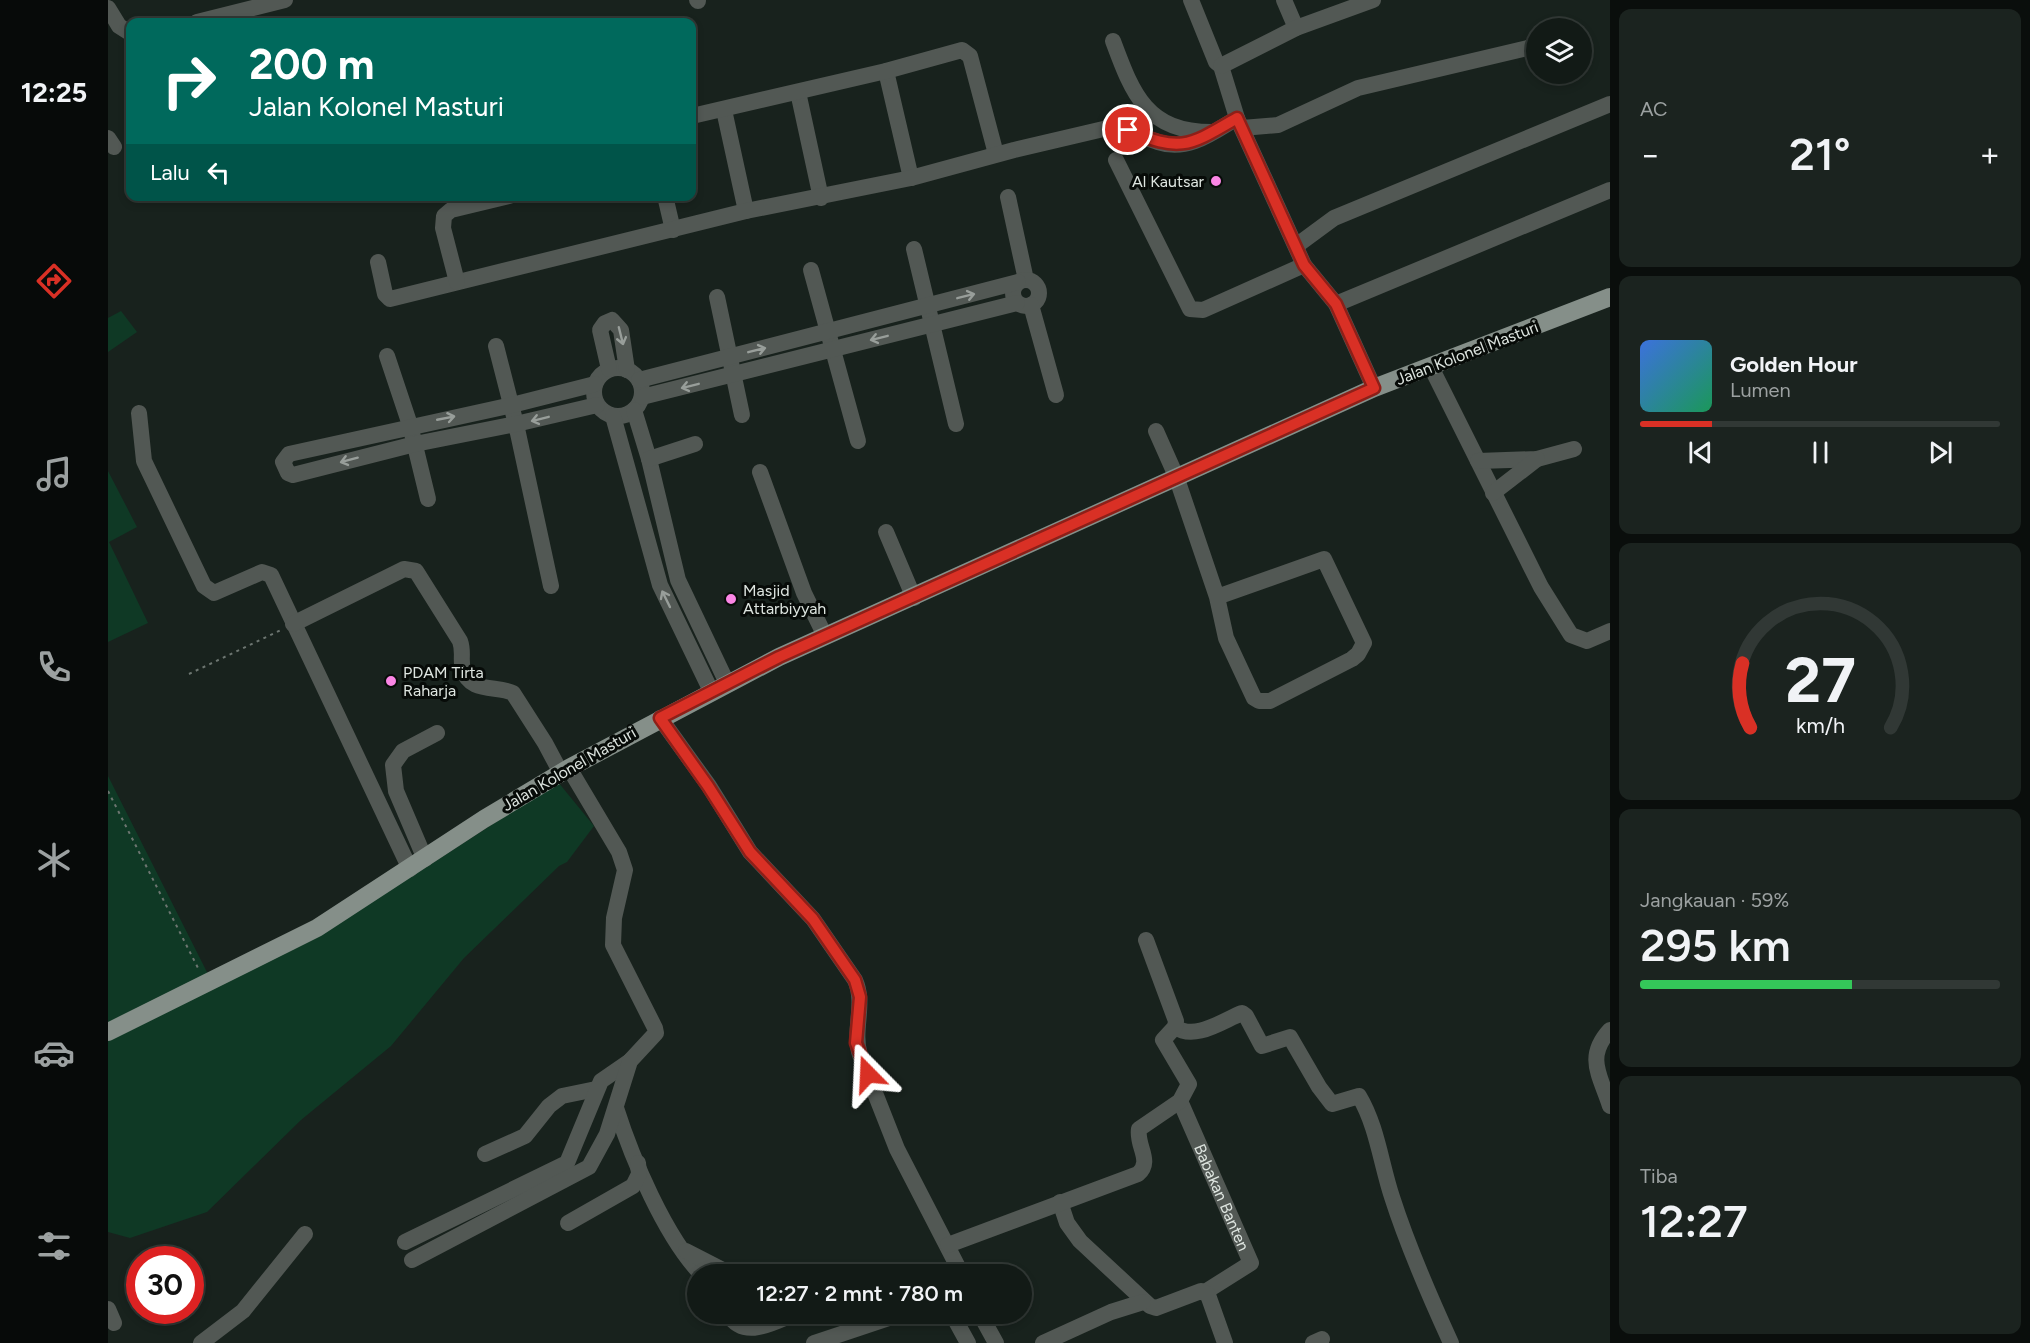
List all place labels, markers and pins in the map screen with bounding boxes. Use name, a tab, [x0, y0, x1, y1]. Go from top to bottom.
pin	[1102, 104, 1153, 155]
place label: Al Kautsar	[1132, 172, 1205, 191]
marker: Al Kautsar	[1209, 174, 1223, 188]
place label: Masjid Attarbiyyah	[743, 581, 826, 618]
marker: Masjid Attarbiyyah	[724, 592, 738, 606]
place label: PDAM Tirta Raharja	[403, 663, 484, 700]
marker: PDAM Tirta Raharja	[384, 674, 398, 688]

